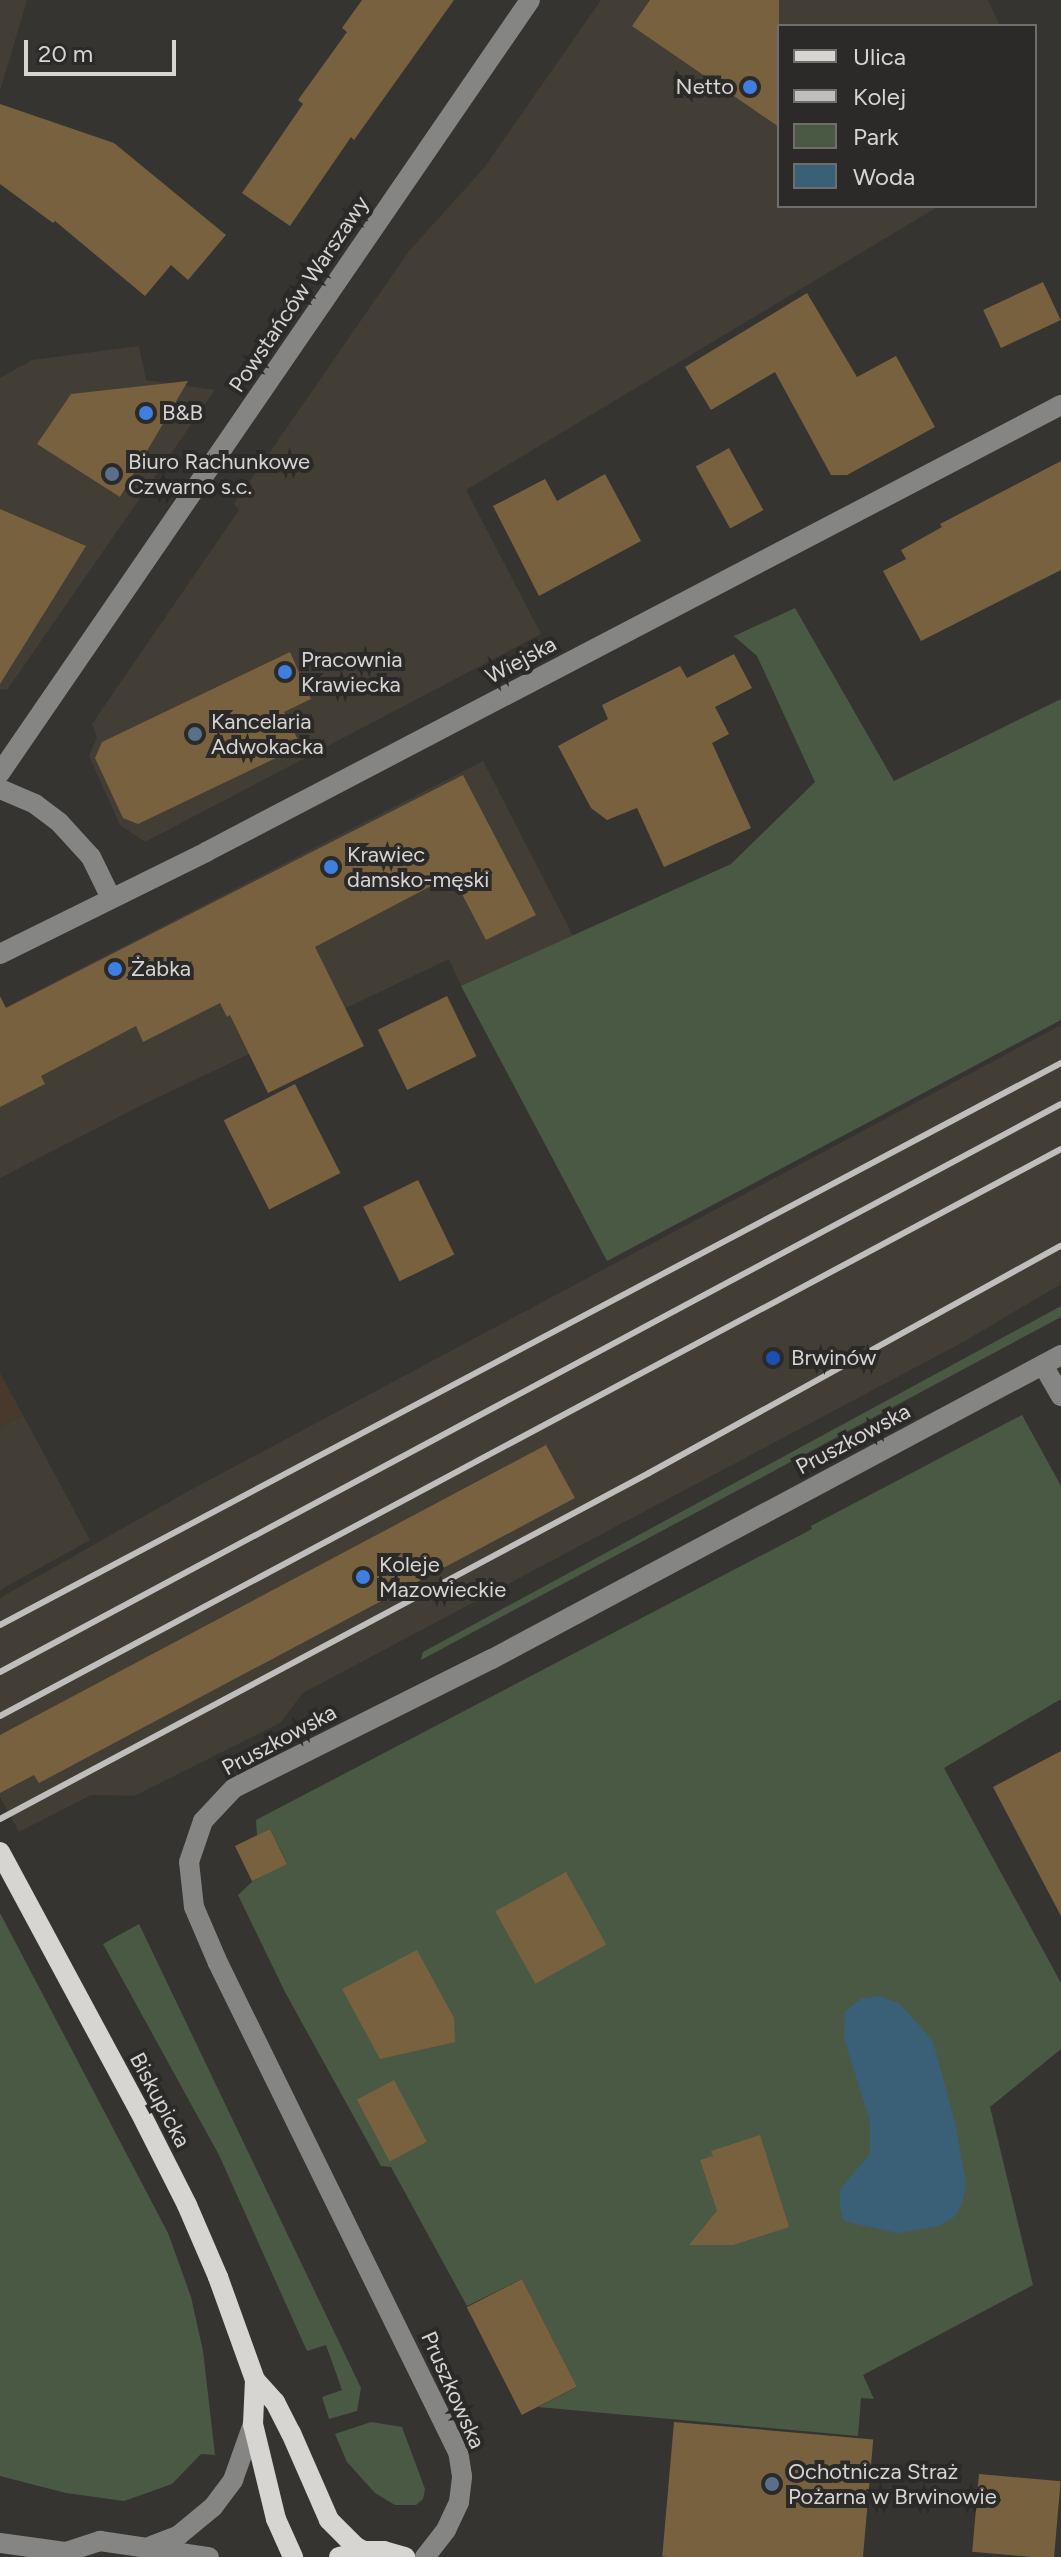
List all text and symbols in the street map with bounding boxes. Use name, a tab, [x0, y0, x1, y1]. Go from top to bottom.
scale bar	[28, 24, 180, 74]
legend	[777, 24, 1037, 208]
text: 20 m	[38, 39, 93, 68]
text: Ulica	[853, 42, 906, 71]
place label: Netto	[676, 74, 734, 100]
marker: Netto	[741, 78, 759, 96]
text: Kolej	[853, 82, 906, 111]
text: Park	[853, 122, 899, 151]
text: Woda	[853, 162, 915, 191]
street label: Powstańców Warszawy	[223, 191, 375, 397]
place label: B&B	[162, 400, 203, 426]
marker: B&B	[137, 404, 155, 422]
place label: Biuro Rachunkowe Czwarno s.c.	[128, 448, 310, 500]
marker: Biuro Rachunkowe Czwarno s.c.	[103, 465, 121, 483]
street label: Wiejska	[481, 630, 561, 690]
place label: Pracownia Krawiecka	[301, 646, 403, 698]
marker: Pracownia Krawiecka	[276, 663, 294, 681]
place label: Kancelaria Adwokacka	[211, 708, 324, 760]
marker: Kancelaria Adwokacka	[186, 725, 204, 743]
place label: Krawiec damsko-męski	[347, 841, 489, 892]
marker: Krawiec damsko-męski	[322, 858, 340, 876]
place label: Żabka	[131, 956, 191, 982]
marker: Żabka	[106, 960, 124, 978]
place label: Brwinów	[791, 1345, 876, 1371]
marker: Brwinów	[762, 1347, 784, 1369]
street label: Pruszkowska	[791, 1398, 915, 1480]
place label: Koleje Mazowieckie	[379, 1551, 506, 1602]
marker: Koleje Mazowieckie	[354, 1568, 372, 1586]
street label: Pruszkowska	[217, 1699, 341, 1781]
street label: Biskupicka	[124, 2048, 196, 2152]
street label: Pruszkowska	[415, 2327, 491, 2453]
place label: Ochotnicza Straż Pożarna w Brwinowie	[788, 2458, 997, 2510]
marker: Ochotnicza Straż Pożarna w Brwinowie	[763, 2475, 781, 2493]

